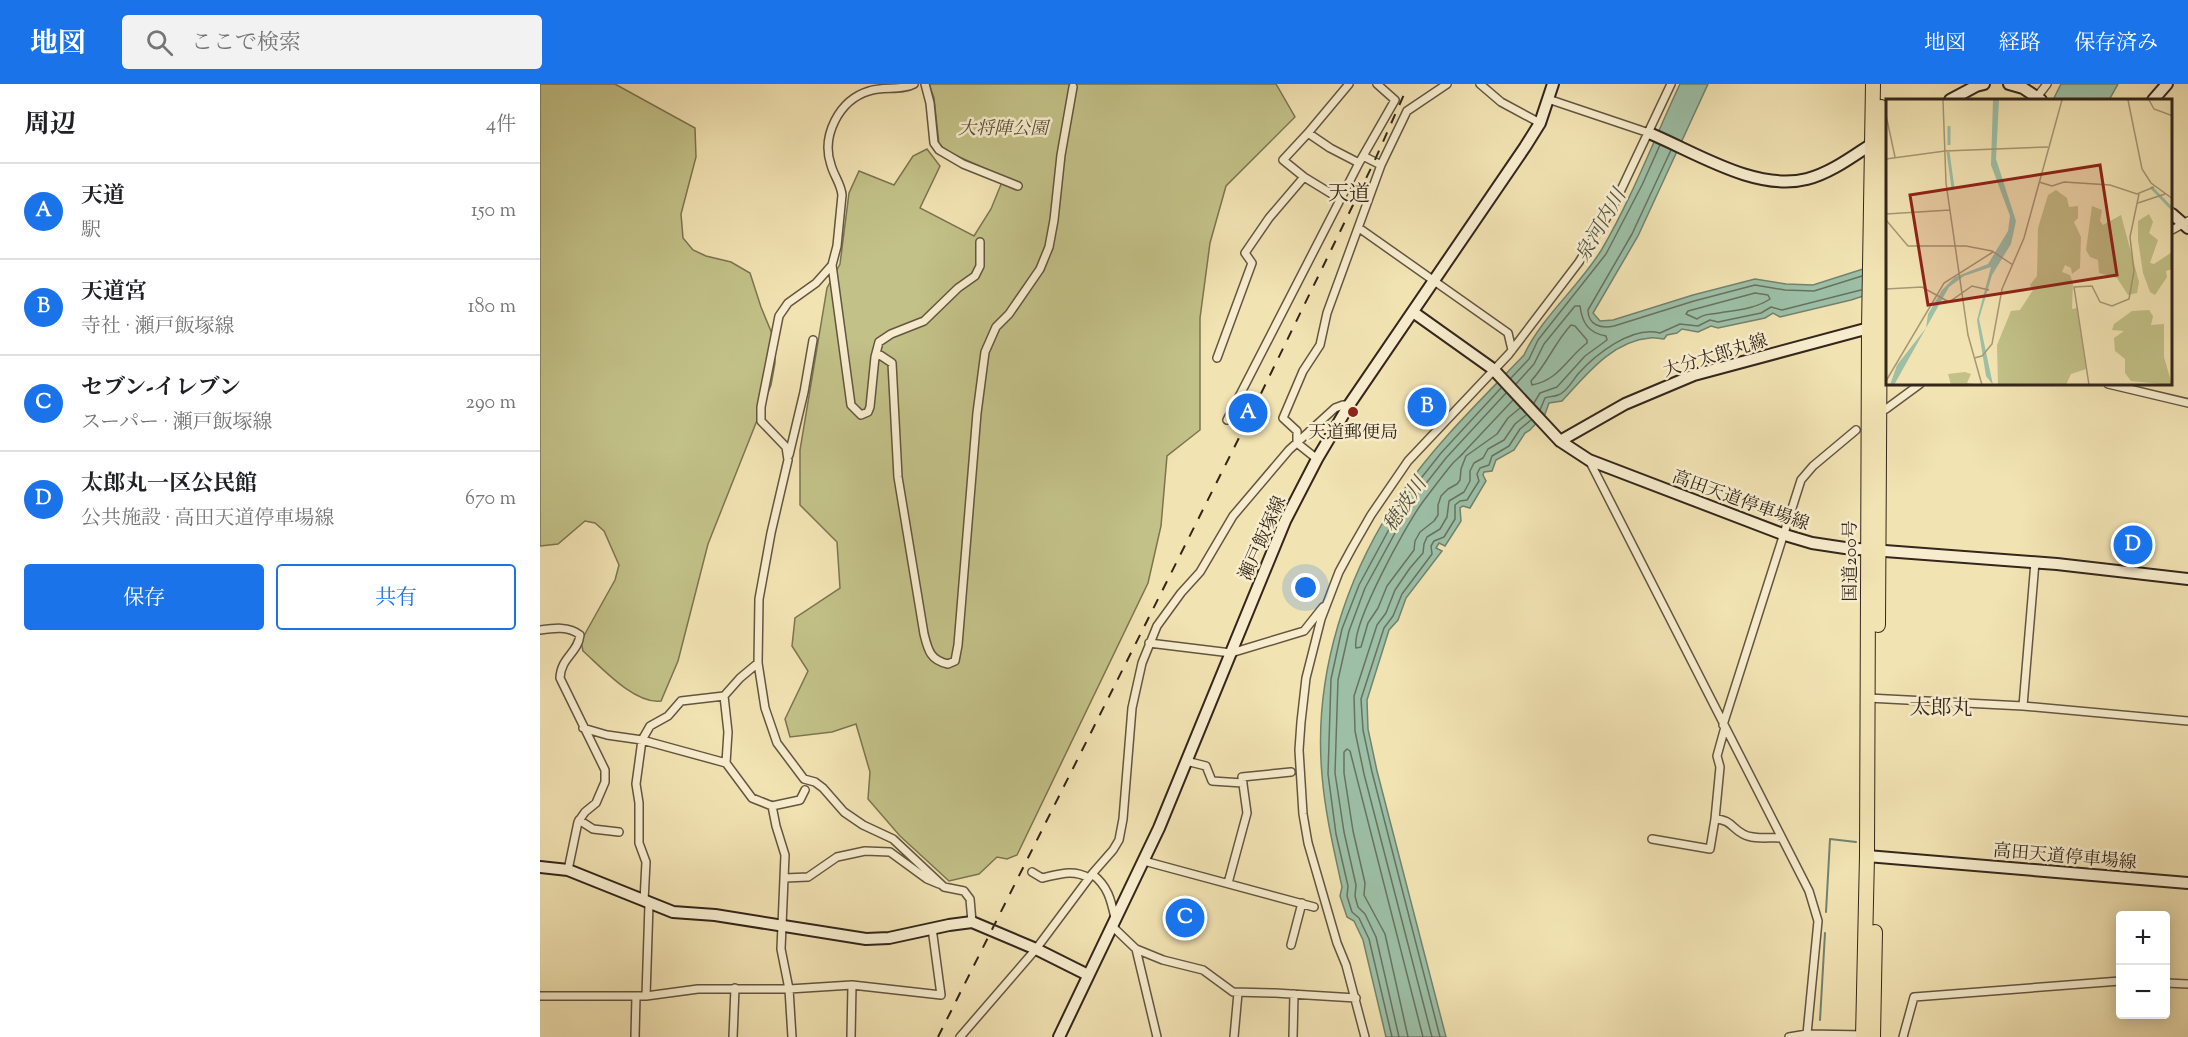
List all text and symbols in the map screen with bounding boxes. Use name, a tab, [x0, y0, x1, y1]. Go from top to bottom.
search box	[122, 15, 542, 69]
text: 地図	[30, 25, 86, 65]
icon: search	[143, 26, 176, 59]
text: ここで検索	[191, 28, 301, 60]
text: 地図	[1924, 29, 1966, 59]
text: 経路	[1999, 29, 2041, 59]
text: 保存済み	[2074, 29, 2158, 59]
inset map	[1886, 99, 2173, 386]
text: 周辺	[24, 107, 76, 144]
text: 4件	[486, 111, 516, 140]
park label: 大将陣公園	[958, 117, 1051, 143]
district label: 天道	[1328, 180, 1370, 210]
text: 天道	[81, 181, 125, 213]
water label: 泉河内川	[1570, 183, 1636, 268]
text: A	[35, 197, 52, 226]
text: 150 m	[471, 197, 516, 226]
text: 駅	[81, 217, 101, 246]
text: 天道宮	[81, 277, 147, 309]
text: B	[37, 293, 50, 322]
text: 180 m	[468, 293, 516, 322]
text: 寺社 · 瀬戸飯塚線	[81, 313, 235, 342]
street label: 大分太郎丸線	[1660, 329, 1771, 385]
text: セブン-イレブン	[81, 373, 241, 405]
pin: B	[1408, 384, 1446, 430]
text: C	[35, 389, 52, 418]
text: 290 m	[466, 389, 516, 418]
pin: A	[1228, 390, 1268, 436]
marker: 天道郵便局	[1346, 405, 1360, 419]
text: スーパー · 瀬戸飯塚線	[81, 409, 273, 438]
place label: 天道郵便局	[1308, 421, 1398, 447]
street label: 高田天道停車場線	[1668, 465, 1812, 539]
text: 太郎丸一区公民館	[81, 469, 257, 501]
water label: 穂波川	[1377, 471, 1436, 538]
text: D	[36, 485, 51, 514]
text: 670 m	[465, 485, 516, 514]
street label: 瀬戸飯塚線	[1234, 492, 1294, 585]
text: 公共施設 · 高田天道停車場線	[81, 505, 335, 534]
street label: 国道200号	[1839, 520, 1865, 602]
pin: D	[2114, 522, 2152, 568]
button: 保存	[24, 564, 264, 630]
button: 共有	[276, 564, 516, 630]
your location	[1291, 573, 1320, 602]
district label: 太郎丸	[1910, 694, 1973, 724]
street label: 高田天道停車場線	[1992, 839, 2138, 877]
pin: C	[1166, 896, 1204, 940]
map controls	[2116, 911, 2170, 1019]
button: +	[2116, 911, 2170, 965]
button: −	[2116, 965, 2170, 1019]

